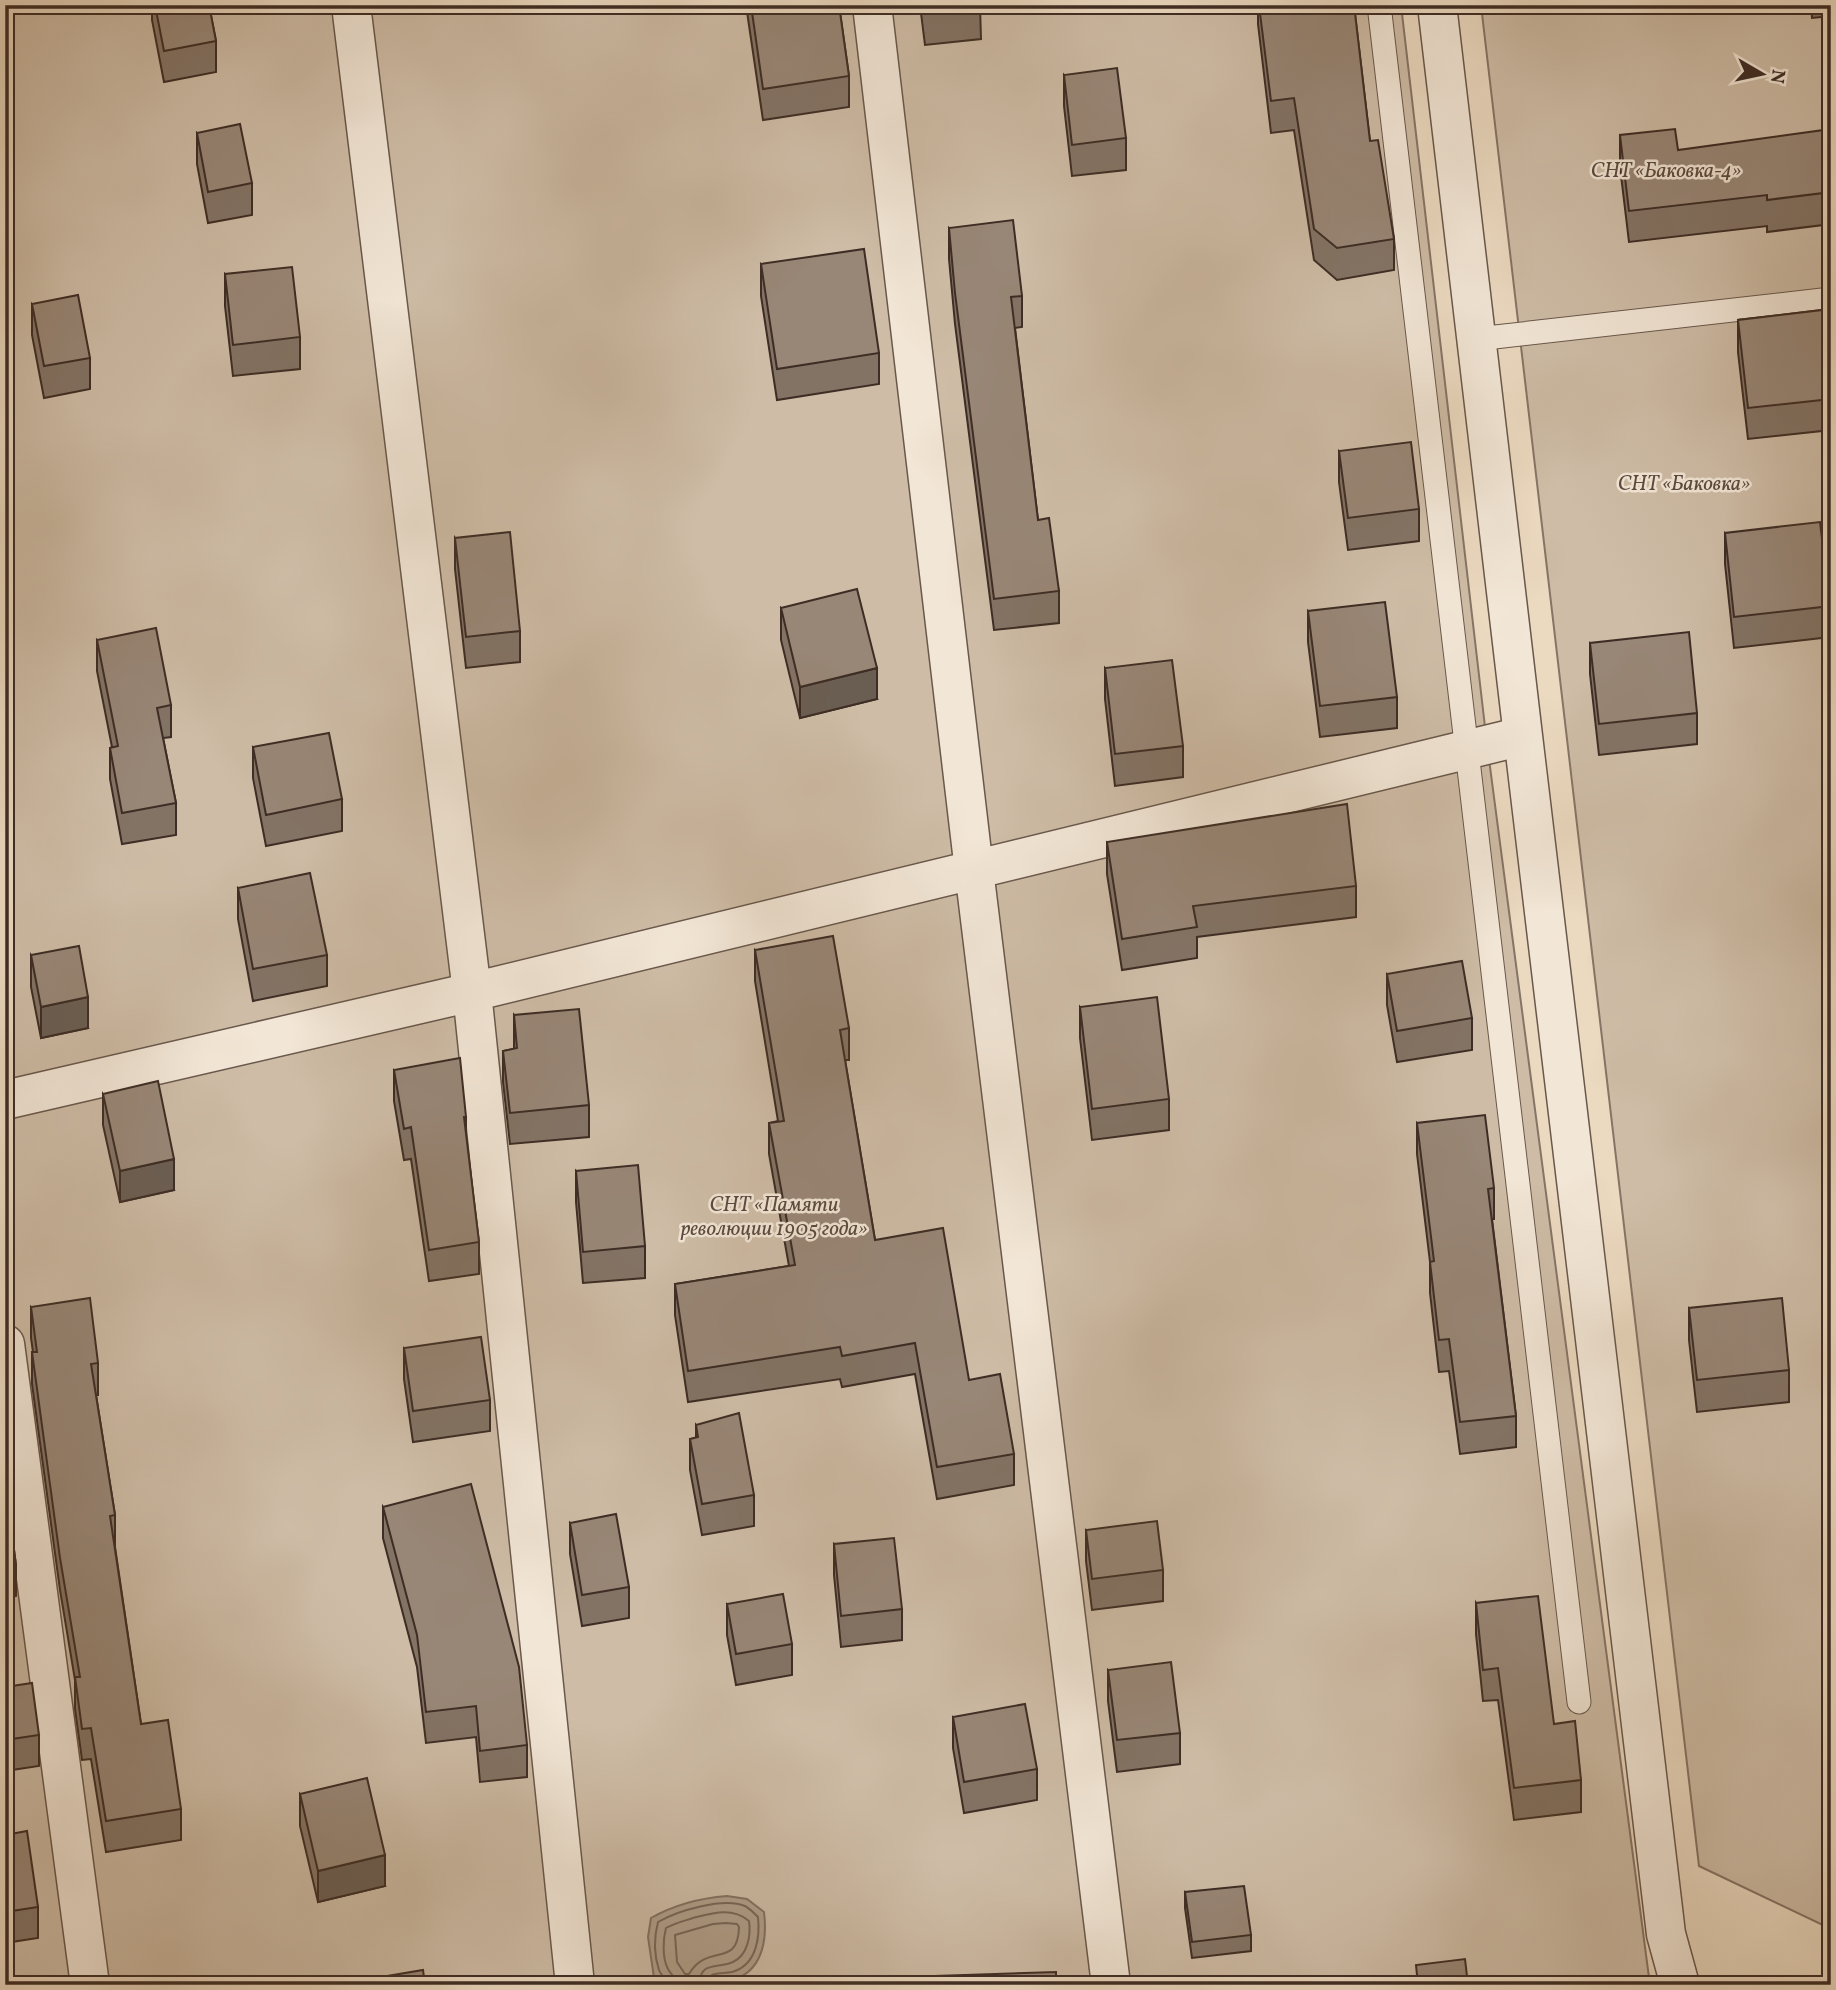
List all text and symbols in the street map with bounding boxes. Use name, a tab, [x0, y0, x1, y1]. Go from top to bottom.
north arrow	[1728, 38, 1798, 108]
text: N	[1763, 67, 1791, 85]
park label: СНТ «Баковка-4»	[1591, 157, 1741, 186]
park label: СНТ «Баковка»	[1618, 470, 1750, 499]
park label: СНТ «Памяти революции 1905 года»	[681, 1191, 867, 1244]

